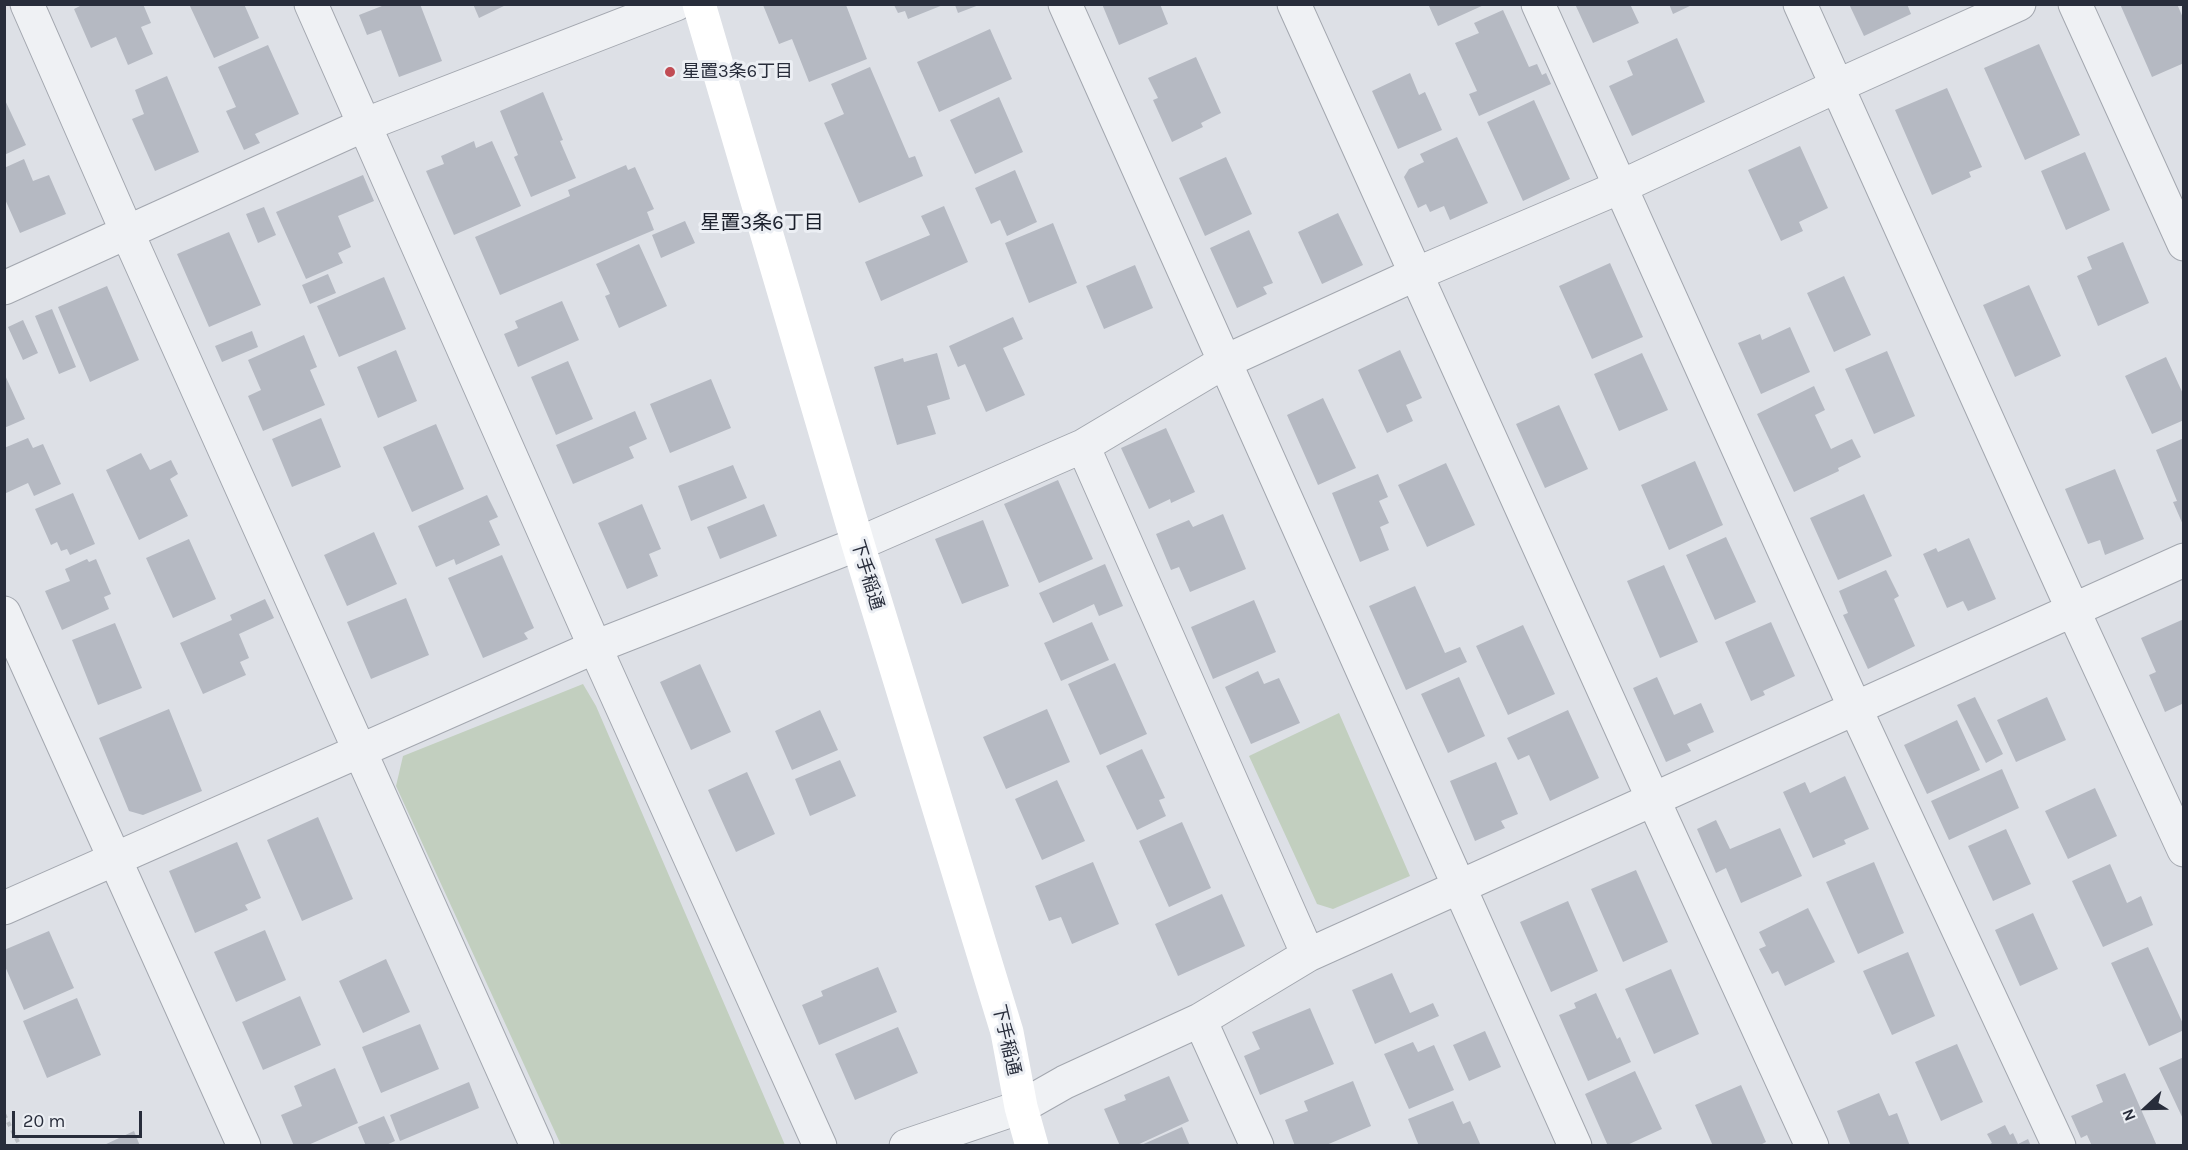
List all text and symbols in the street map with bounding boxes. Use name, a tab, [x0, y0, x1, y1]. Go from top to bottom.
place label: 星置3条6丁目	[682, 61, 793, 83]
marker: 星置3条6丁目	[663, 65, 677, 79]
district label: 星置3条6丁目	[700, 211, 824, 235]
street label: 下手稲通	[846, 537, 888, 613]
street label: 下手稲通	[987, 1002, 1025, 1078]
north arrow	[2116, 1078, 2176, 1138]
scale bar	[15, 1099, 146, 1137]
text: N	[2118, 1106, 2140, 1124]
text: 20 m	[23, 1110, 65, 1132]

